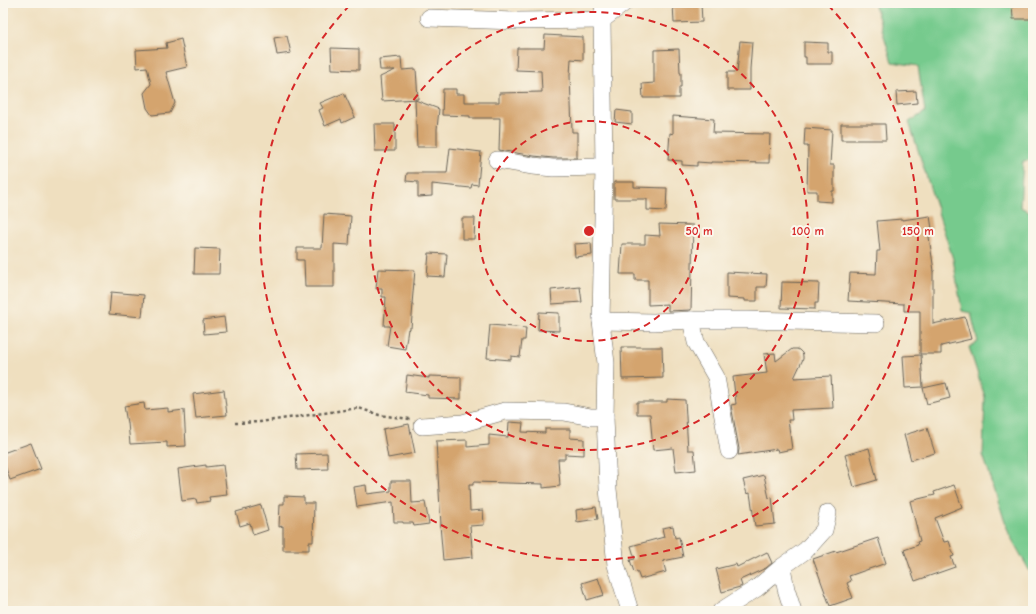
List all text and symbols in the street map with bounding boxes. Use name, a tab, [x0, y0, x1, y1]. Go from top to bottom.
centre of rings	[582, 224, 596, 238]
text: 50 m	[685, 224, 713, 238]
text: 100 m	[792, 224, 824, 238]
text: 150 m	[902, 224, 934, 238]

